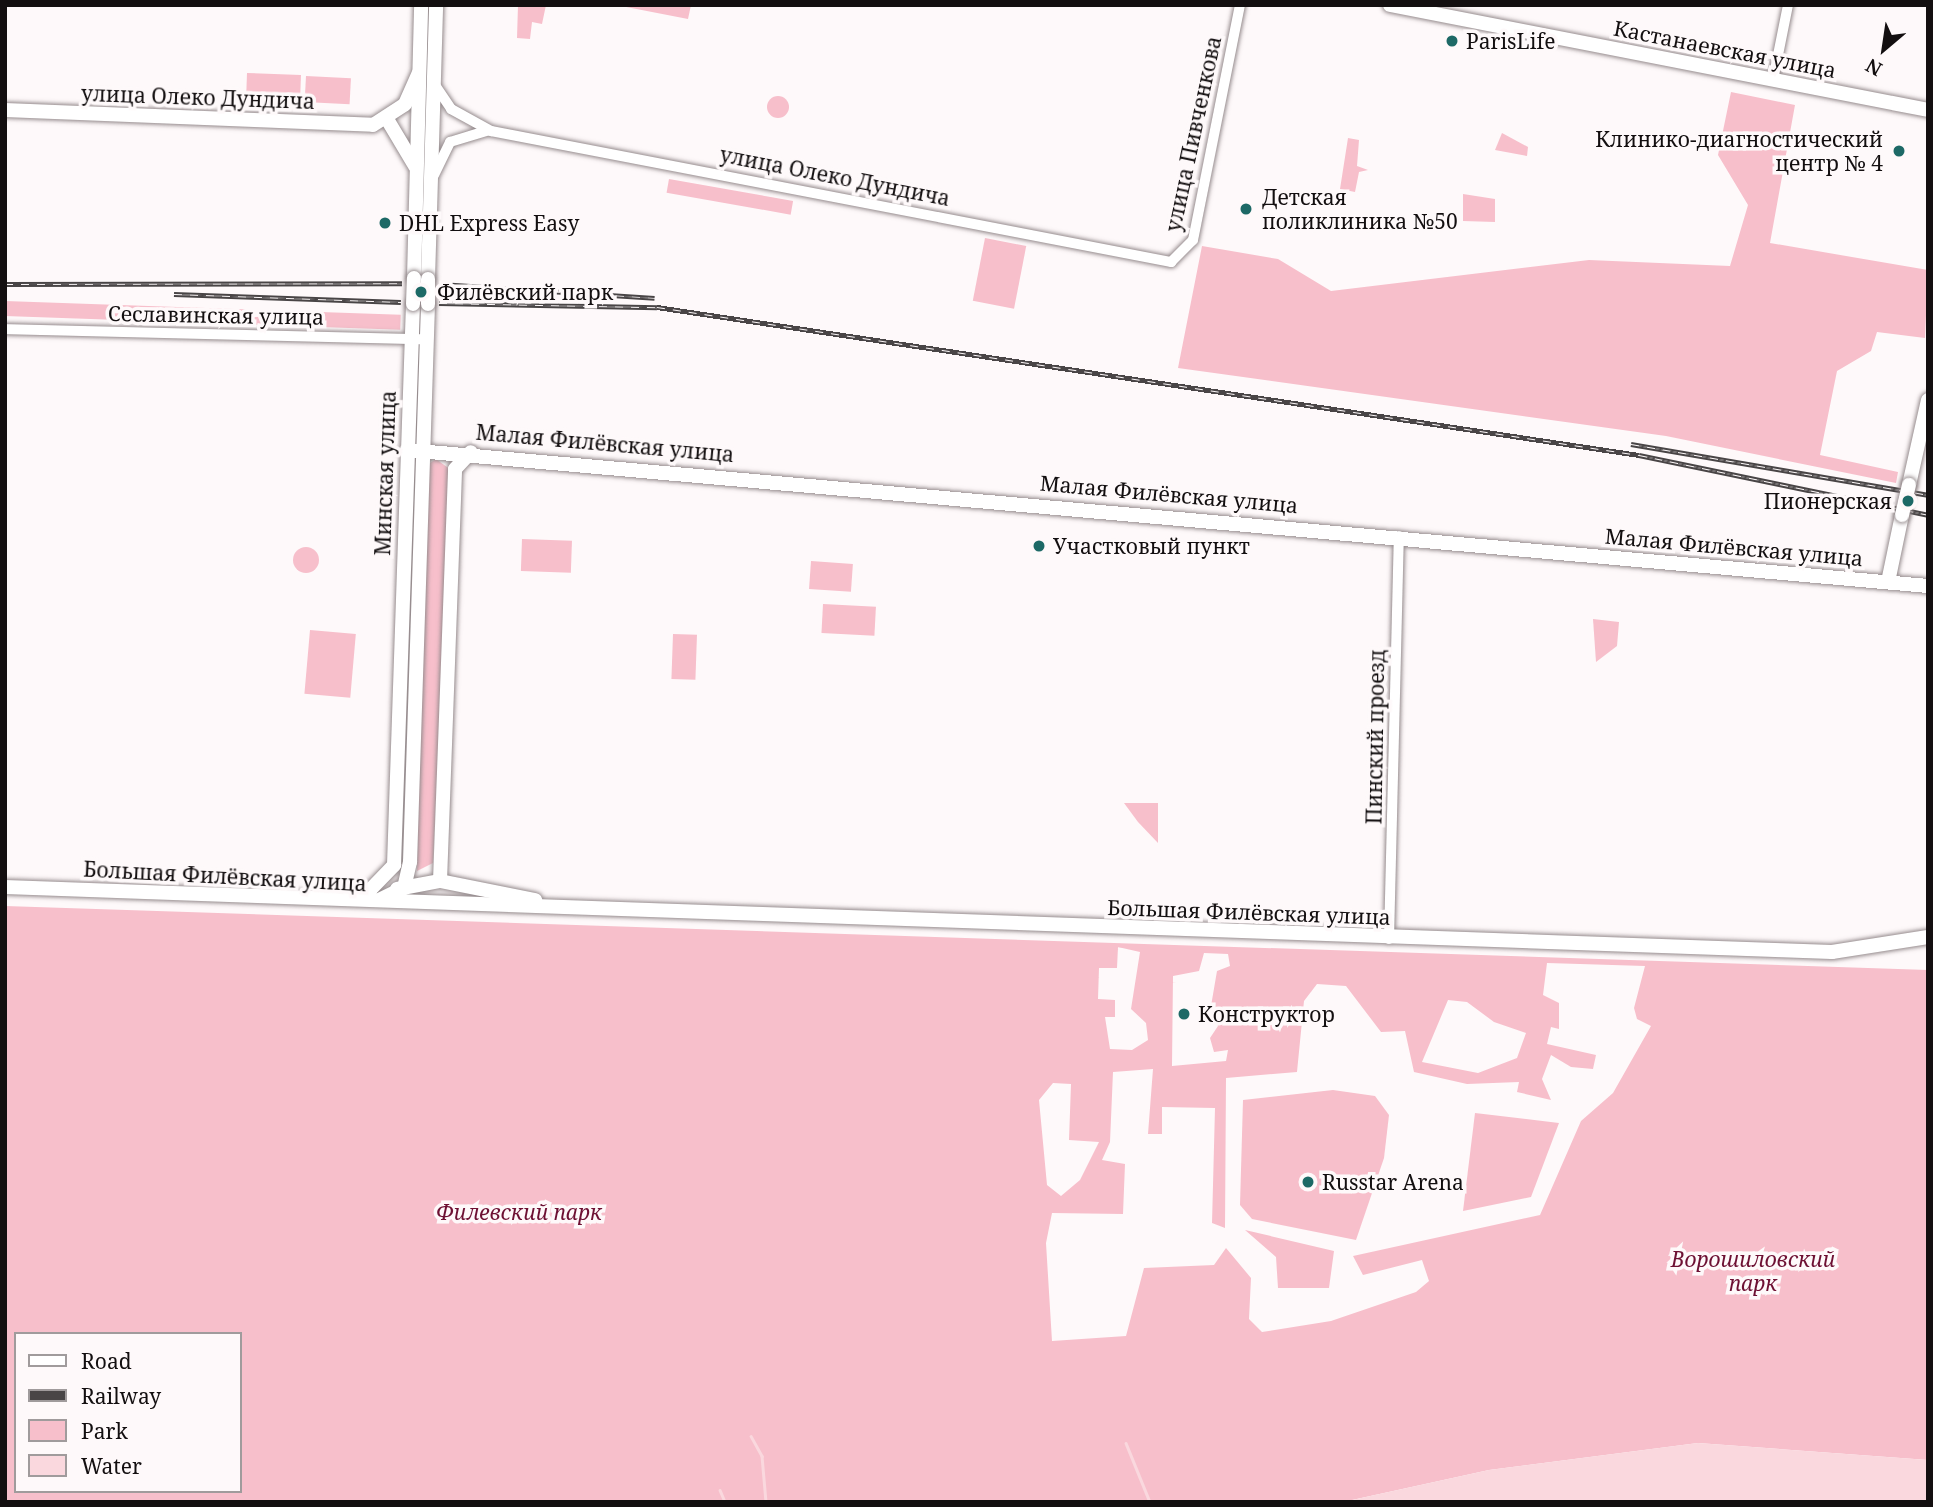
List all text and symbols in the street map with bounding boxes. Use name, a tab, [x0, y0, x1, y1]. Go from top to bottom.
north arrow	[1849, 14, 1919, 84]
street label: Кастанаевская улица	[1612, 15, 1838, 83]
place label: ParisLife	[1466, 28, 1555, 54]
marker: ParisLife	[1444, 33, 1460, 49]
street label: улица Пивченкова	[1160, 34, 1226, 234]
text: N	[1861, 52, 1887, 82]
street label: улица Олеко Дундича	[81, 80, 315, 114]
place label: Клинико-диагностический центр № 4	[1595, 126, 1883, 176]
street label: улица Олеко Дундича	[718, 141, 952, 211]
marker: Клинико-диагностический центр № 4	[1889, 141, 1909, 161]
place label: Детская поликлиника №50	[1262, 184, 1458, 234]
marker: Детская поликлиника №50	[1236, 199, 1256, 219]
place label: DHL Express Easy	[399, 210, 579, 236]
marker: DHL Express Easy	[377, 215, 393, 231]
place label: Филёвский парк	[437, 279, 613, 305]
marker: Филёвский парк	[411, 282, 431, 302]
street label: Сеславинская улица	[108, 301, 324, 329]
street label: Минская улица	[370, 390, 400, 556]
street label: Малая Филёвская улица	[475, 419, 735, 467]
street label: Малая Филёвская улица	[1039, 470, 1299, 518]
place label: Пионерская	[1764, 488, 1892, 514]
marker: Пионерская	[1898, 491, 1918, 511]
street label: Малая Филёвская улица	[1604, 523, 1864, 571]
place label: Участковый пункт	[1053, 533, 1250, 559]
marker: Участковый пункт	[1031, 538, 1047, 554]
street label: Пинский проезд	[1361, 649, 1389, 825]
street label: Большая Филёвская улица	[83, 856, 367, 896]
street label: Большая Филёвская улица	[1107, 894, 1391, 930]
place label: Конструктор	[1198, 1001, 1335, 1027]
marker: Конструктор	[1176, 1006, 1192, 1022]
place label: Russtar Arena	[1322, 1169, 1464, 1195]
marker: Russtar Arena	[1300, 1174, 1316, 1190]
park label: Филевский парк	[436, 1199, 602, 1225]
park label: Ворошиловский парк	[1671, 1246, 1835, 1296]
legend	[14, 1332, 242, 1493]
text: Road	[81, 1347, 132, 1375]
text: Railway	[81, 1382, 161, 1410]
text: Park	[81, 1417, 128, 1445]
text: Water	[81, 1452, 142, 1480]

